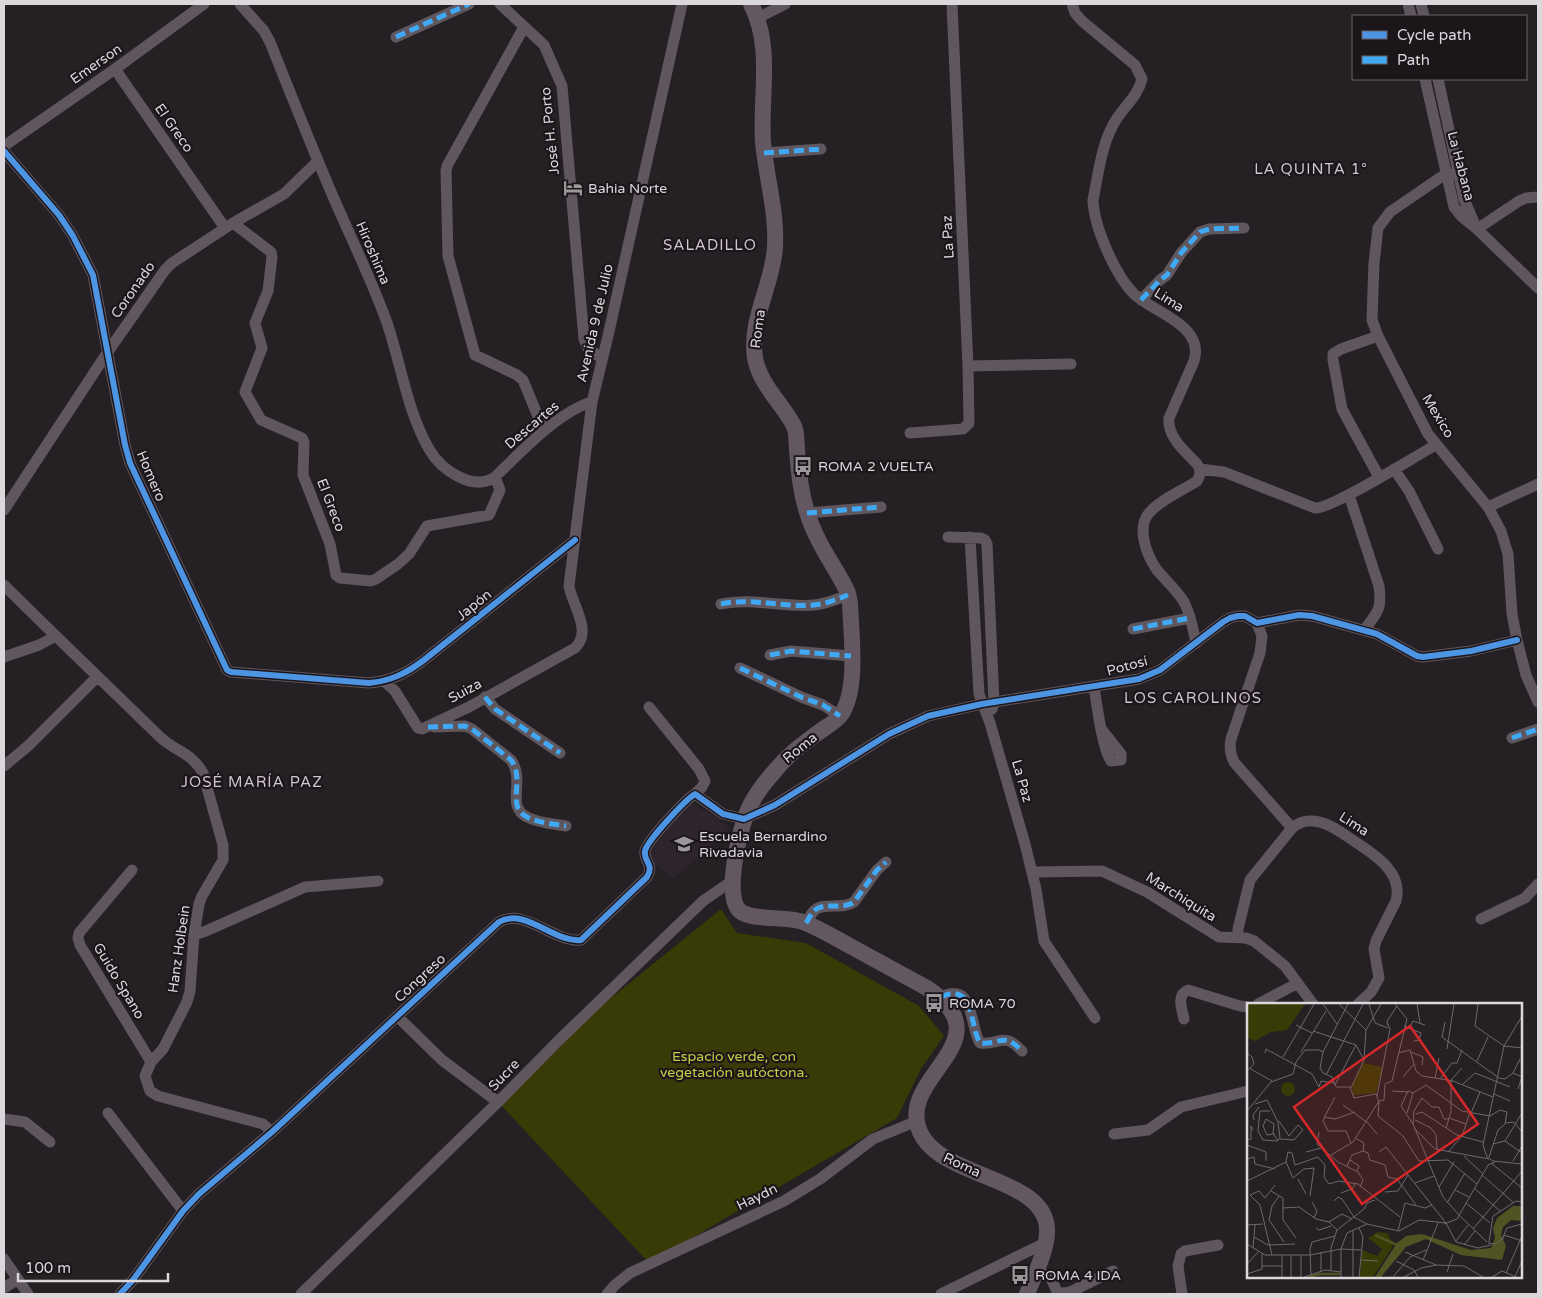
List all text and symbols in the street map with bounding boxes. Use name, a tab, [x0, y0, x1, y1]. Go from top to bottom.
legend	[1352, 15, 1527, 80]
text: Cycle path	[1397, 26, 1471, 44]
street label: Emerson	[67, 40, 125, 88]
text: Path	[1397, 51, 1430, 69]
street label: José H. Porto	[537, 86, 563, 176]
street label: El Greco	[151, 100, 197, 156]
street label: La Habana	[1444, 129, 1478, 203]
district label: LA QUINTA 1°	[1254, 160, 1368, 178]
hotel icon: Bahia Norte	[562, 177, 584, 199]
place label: Bahia Norte	[588, 180, 667, 197]
street label: La Paz	[938, 215, 958, 259]
street label: Hiroshima	[352, 219, 394, 287]
district label: SALADILLO	[663, 236, 757, 254]
street label: Coronado	[107, 258, 159, 322]
street label: Avenida 9 de Julio	[573, 262, 617, 384]
street label: Lima	[1151, 284, 1187, 316]
street label: Roma	[747, 308, 769, 350]
street label: Mexico	[1418, 391, 1458, 441]
street label: Descartes	[501, 397, 563, 453]
street label: Homero	[133, 448, 169, 504]
bus stop icon: ROMA 2 VUELTA	[792, 455, 814, 477]
place label: ROMA 2 VUELTA	[818, 458, 934, 475]
street label: El Greco	[313, 476, 349, 534]
street label: Japón	[453, 586, 495, 624]
street label: Potosí	[1105, 652, 1150, 680]
street label: Suiza	[445, 675, 485, 707]
district label: LOS CAROLINOS	[1124, 689, 1262, 707]
street label: Roma	[779, 729, 821, 767]
street label: La Paz	[1008, 758, 1036, 804]
district label: JOSÉ MARÍA PAZ	[181, 773, 323, 791]
street label: Lima	[1336, 808, 1372, 840]
place label: Escuela Bernardino Rivadavia	[699, 828, 827, 861]
school or university icon: Escuela Bernardino Rivadavia	[673, 833, 695, 855]
street label: Marchiquita	[1143, 869, 1219, 925]
street label: Hanz Holbein	[164, 904, 194, 994]
street label: Guido Spano	[90, 940, 148, 1022]
street label: Congreso	[391, 950, 449, 1006]
bus stop icon: ROMA 70	[923, 992, 945, 1014]
place label: ROMA 70	[949, 995, 1016, 1012]
inset map	[1247, 1003, 1522, 1278]
park label: Espacio verde, con vegetación autóctona.	[660, 1048, 808, 1081]
street label: Sucre	[485, 1056, 523, 1094]
street label: Roma	[941, 1149, 983, 1181]
street label: Haydn	[734, 1180, 780, 1214]
scale bar	[18, 1250, 168, 1282]
text: 100 m	[25, 1259, 71, 1277]
bus stop icon: ROMA 4 IDA	[1009, 1264, 1031, 1286]
place label: ROMA 4 IDA	[1035, 1267, 1121, 1284]

